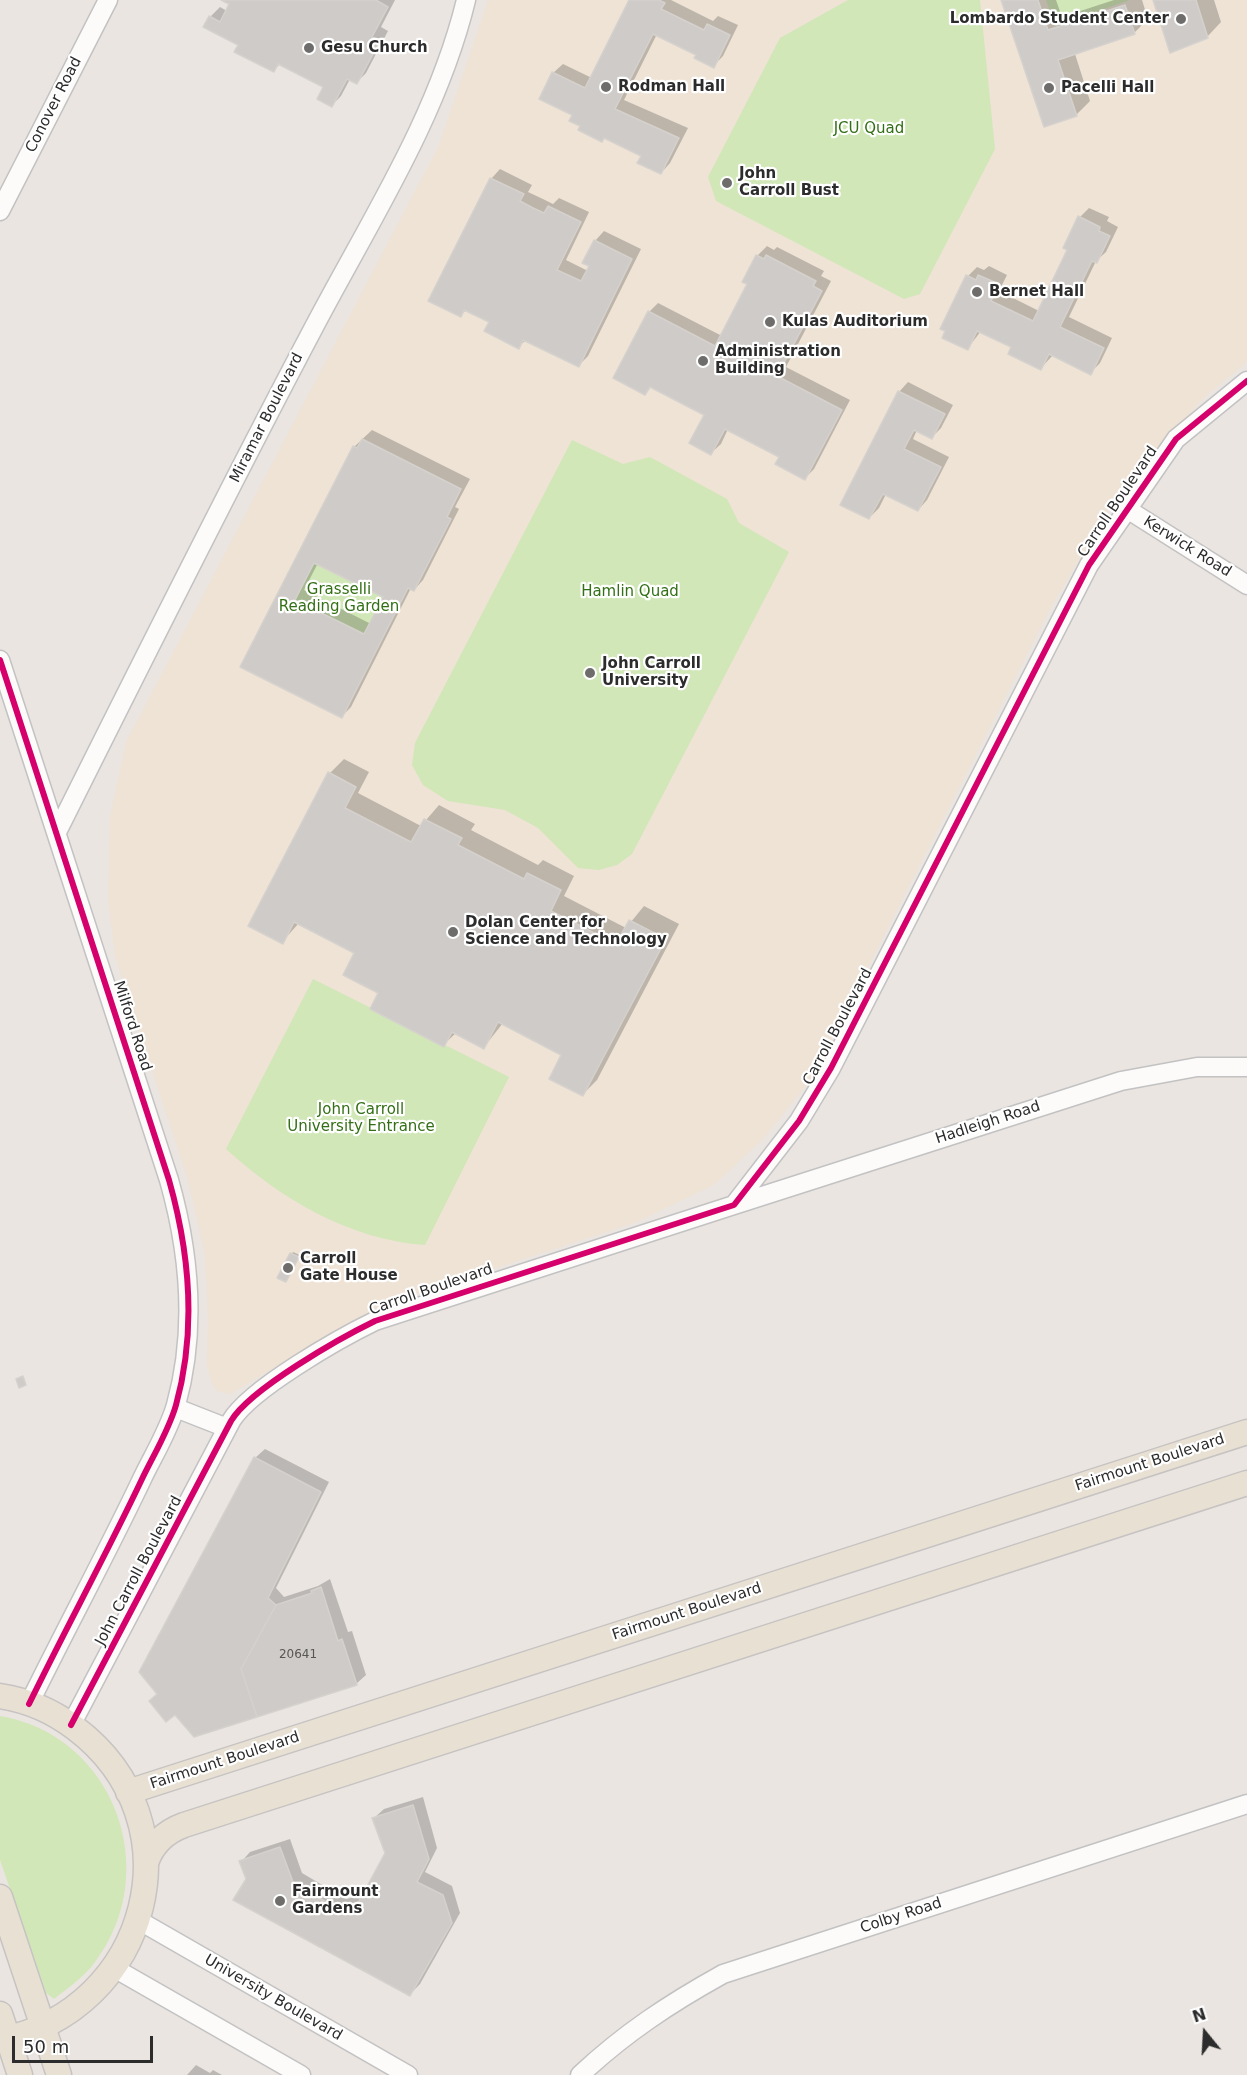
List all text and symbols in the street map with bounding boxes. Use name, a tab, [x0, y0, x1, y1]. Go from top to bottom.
place label: Lombardo Student Center	[950, 10, 1169, 28]
marker: Lombardo Student Center	[1174, 12, 1188, 26]
place label: Gesu Church	[321, 39, 428, 57]
marker: Gesu Church	[302, 41, 316, 55]
street label: Conover Road	[22, 54, 86, 156]
place label: Rodman Hall	[618, 78, 725, 96]
place label: Pacelli Hall	[1061, 79, 1154, 97]
marker: Rodman Hall	[599, 80, 613, 94]
marker: Pacelli Hall	[1042, 81, 1056, 95]
park label: JCU Quad	[834, 120, 904, 138]
place label: John Carroll Bust	[739, 165, 839, 200]
marker: John Carroll Bust	[720, 176, 734, 190]
place label: Bernet Hall	[989, 283, 1084, 301]
marker: Bernet Hall	[970, 285, 984, 299]
place label: Kulas Auditorium	[782, 313, 928, 331]
marker: Kulas Auditorium	[763, 315, 777, 329]
place label: Administration Building	[715, 343, 841, 378]
street label: Miramar Boulevard	[227, 350, 307, 486]
marker: Administration Building	[696, 354, 710, 368]
street label: Carroll Boulevard	[1074, 443, 1162, 561]
street label: Kerwick Road	[1140, 513, 1234, 581]
park label: Grasselli Reading Garden	[279, 581, 399, 616]
park label: Hamlin Quad	[581, 583, 679, 601]
place label: John Carroll University	[602, 655, 701, 690]
marker: John Carroll University	[583, 666, 597, 680]
place label: Dolan Center for Science and Technology	[465, 914, 667, 949]
marker: Dolan Center for Science and Technology	[446, 925, 460, 939]
street label: Carroll Boulevard	[800, 966, 876, 1088]
street label: Milford Road	[109, 979, 155, 1073]
street label: Hadleigh Road	[933, 1098, 1043, 1148]
park label: John Carroll University Entrance	[287, 1101, 435, 1136]
place label: Carroll Gate House	[300, 1250, 398, 1285]
street label: Carroll Boulevard	[367, 1260, 495, 1320]
marker: Carroll Gate House	[281, 1261, 295, 1275]
street label: Fairmount Boulevard	[1073, 1430, 1227, 1496]
street label: John Carroll Boulevard	[92, 1493, 186, 1649]
street label: Fairmount Boulevard	[610, 1579, 764, 1645]
house number: 20641	[279, 1648, 317, 1662]
street label: Fairmount Boulevard	[148, 1728, 302, 1794]
place label: Fairmount Gardens	[292, 1883, 378, 1918]
marker: Fairmount Gardens	[273, 1894, 287, 1908]
street label: Colby Road	[858, 1894, 944, 1938]
street label: University Boulevard	[201, 1951, 345, 2045]
north arrow	[1175, 2003, 1235, 2063]
text: N	[1190, 2004, 1209, 2027]
scale bar	[15, 2024, 156, 2062]
text: 50 m	[23, 2036, 69, 2057]

